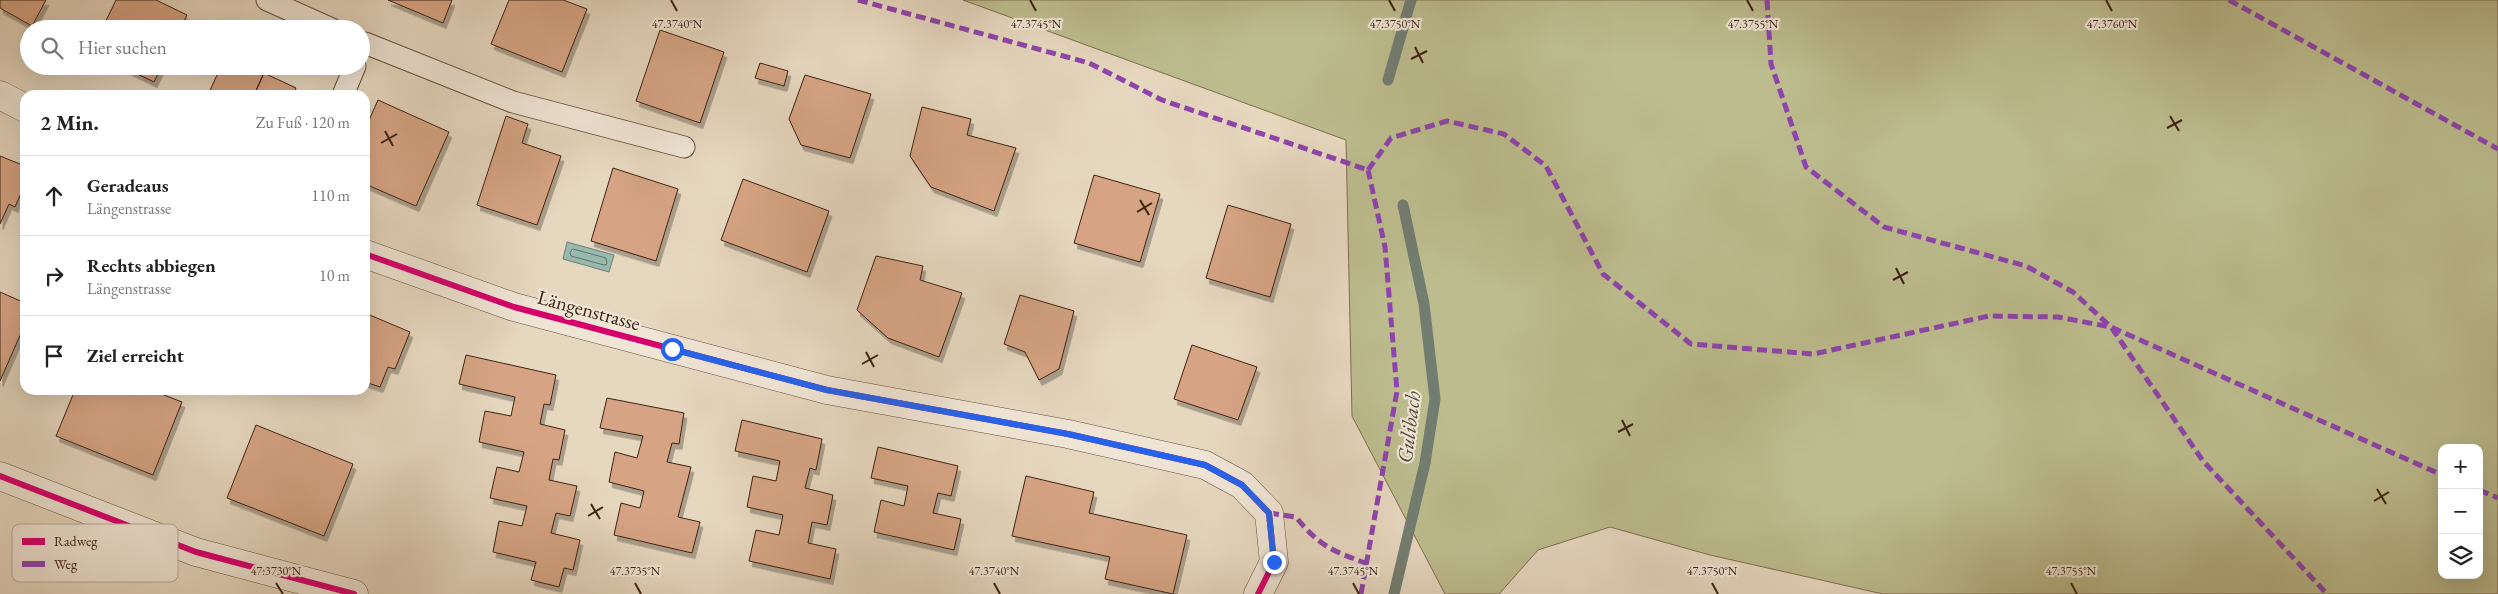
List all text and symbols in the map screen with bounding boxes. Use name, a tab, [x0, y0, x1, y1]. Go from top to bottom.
text: 47.3740°N	[652, 16, 703, 32]
text: 47.3745°N	[1011, 16, 1062, 32]
text: 47.3750°N	[1370, 16, 1421, 32]
text: 47.3755°N	[1728, 16, 1779, 32]
text: 47.3760°N	[2087, 16, 2138, 32]
search box	[20, 20, 370, 75]
icon: search	[38, 34, 66, 62]
text: Hier suchen	[78, 35, 167, 60]
text: 2 Min.	[40, 109, 99, 136]
text: Zu Fuß · 120 m	[256, 112, 350, 133]
text: Geradeaus	[87, 173, 169, 198]
icon: ahead	[40, 182, 68, 210]
text: 110 m	[311, 185, 350, 206]
text: Längenstrasse	[87, 198, 171, 219]
text: Rechts abbiegen	[87, 253, 216, 278]
icon: right	[40, 262, 68, 290]
text: 10 m	[319, 265, 350, 286]
text: Längenstrasse	[87, 278, 171, 299]
street label: Längenstrasse	[535, 284, 643, 336]
route start	[661, 338, 684, 361]
icon: arrive	[40, 342, 68, 370]
text: Ziel erreicht	[87, 343, 184, 368]
water label: Gulibach	[1391, 389, 1426, 465]
map controls	[2438, 444, 2483, 579]
button: +	[2438, 444, 2483, 489]
button: −	[2438, 489, 2483, 534]
legend	[12, 524, 178, 582]
text: Radweg	[54, 532, 98, 550]
button: layers	[2438, 534, 2483, 579]
route end	[1263, 551, 1286, 574]
text: Weg	[54, 555, 78, 573]
text: 47.3730°N	[251, 563, 302, 579]
text: 47.3735°N	[610, 563, 661, 579]
text: 47.3740°N	[969, 563, 1020, 579]
text: 47.3745°N	[1328, 563, 1379, 579]
text: 47.3750°N	[1687, 563, 1738, 579]
text: 47.3755°N	[2046, 563, 2097, 579]

